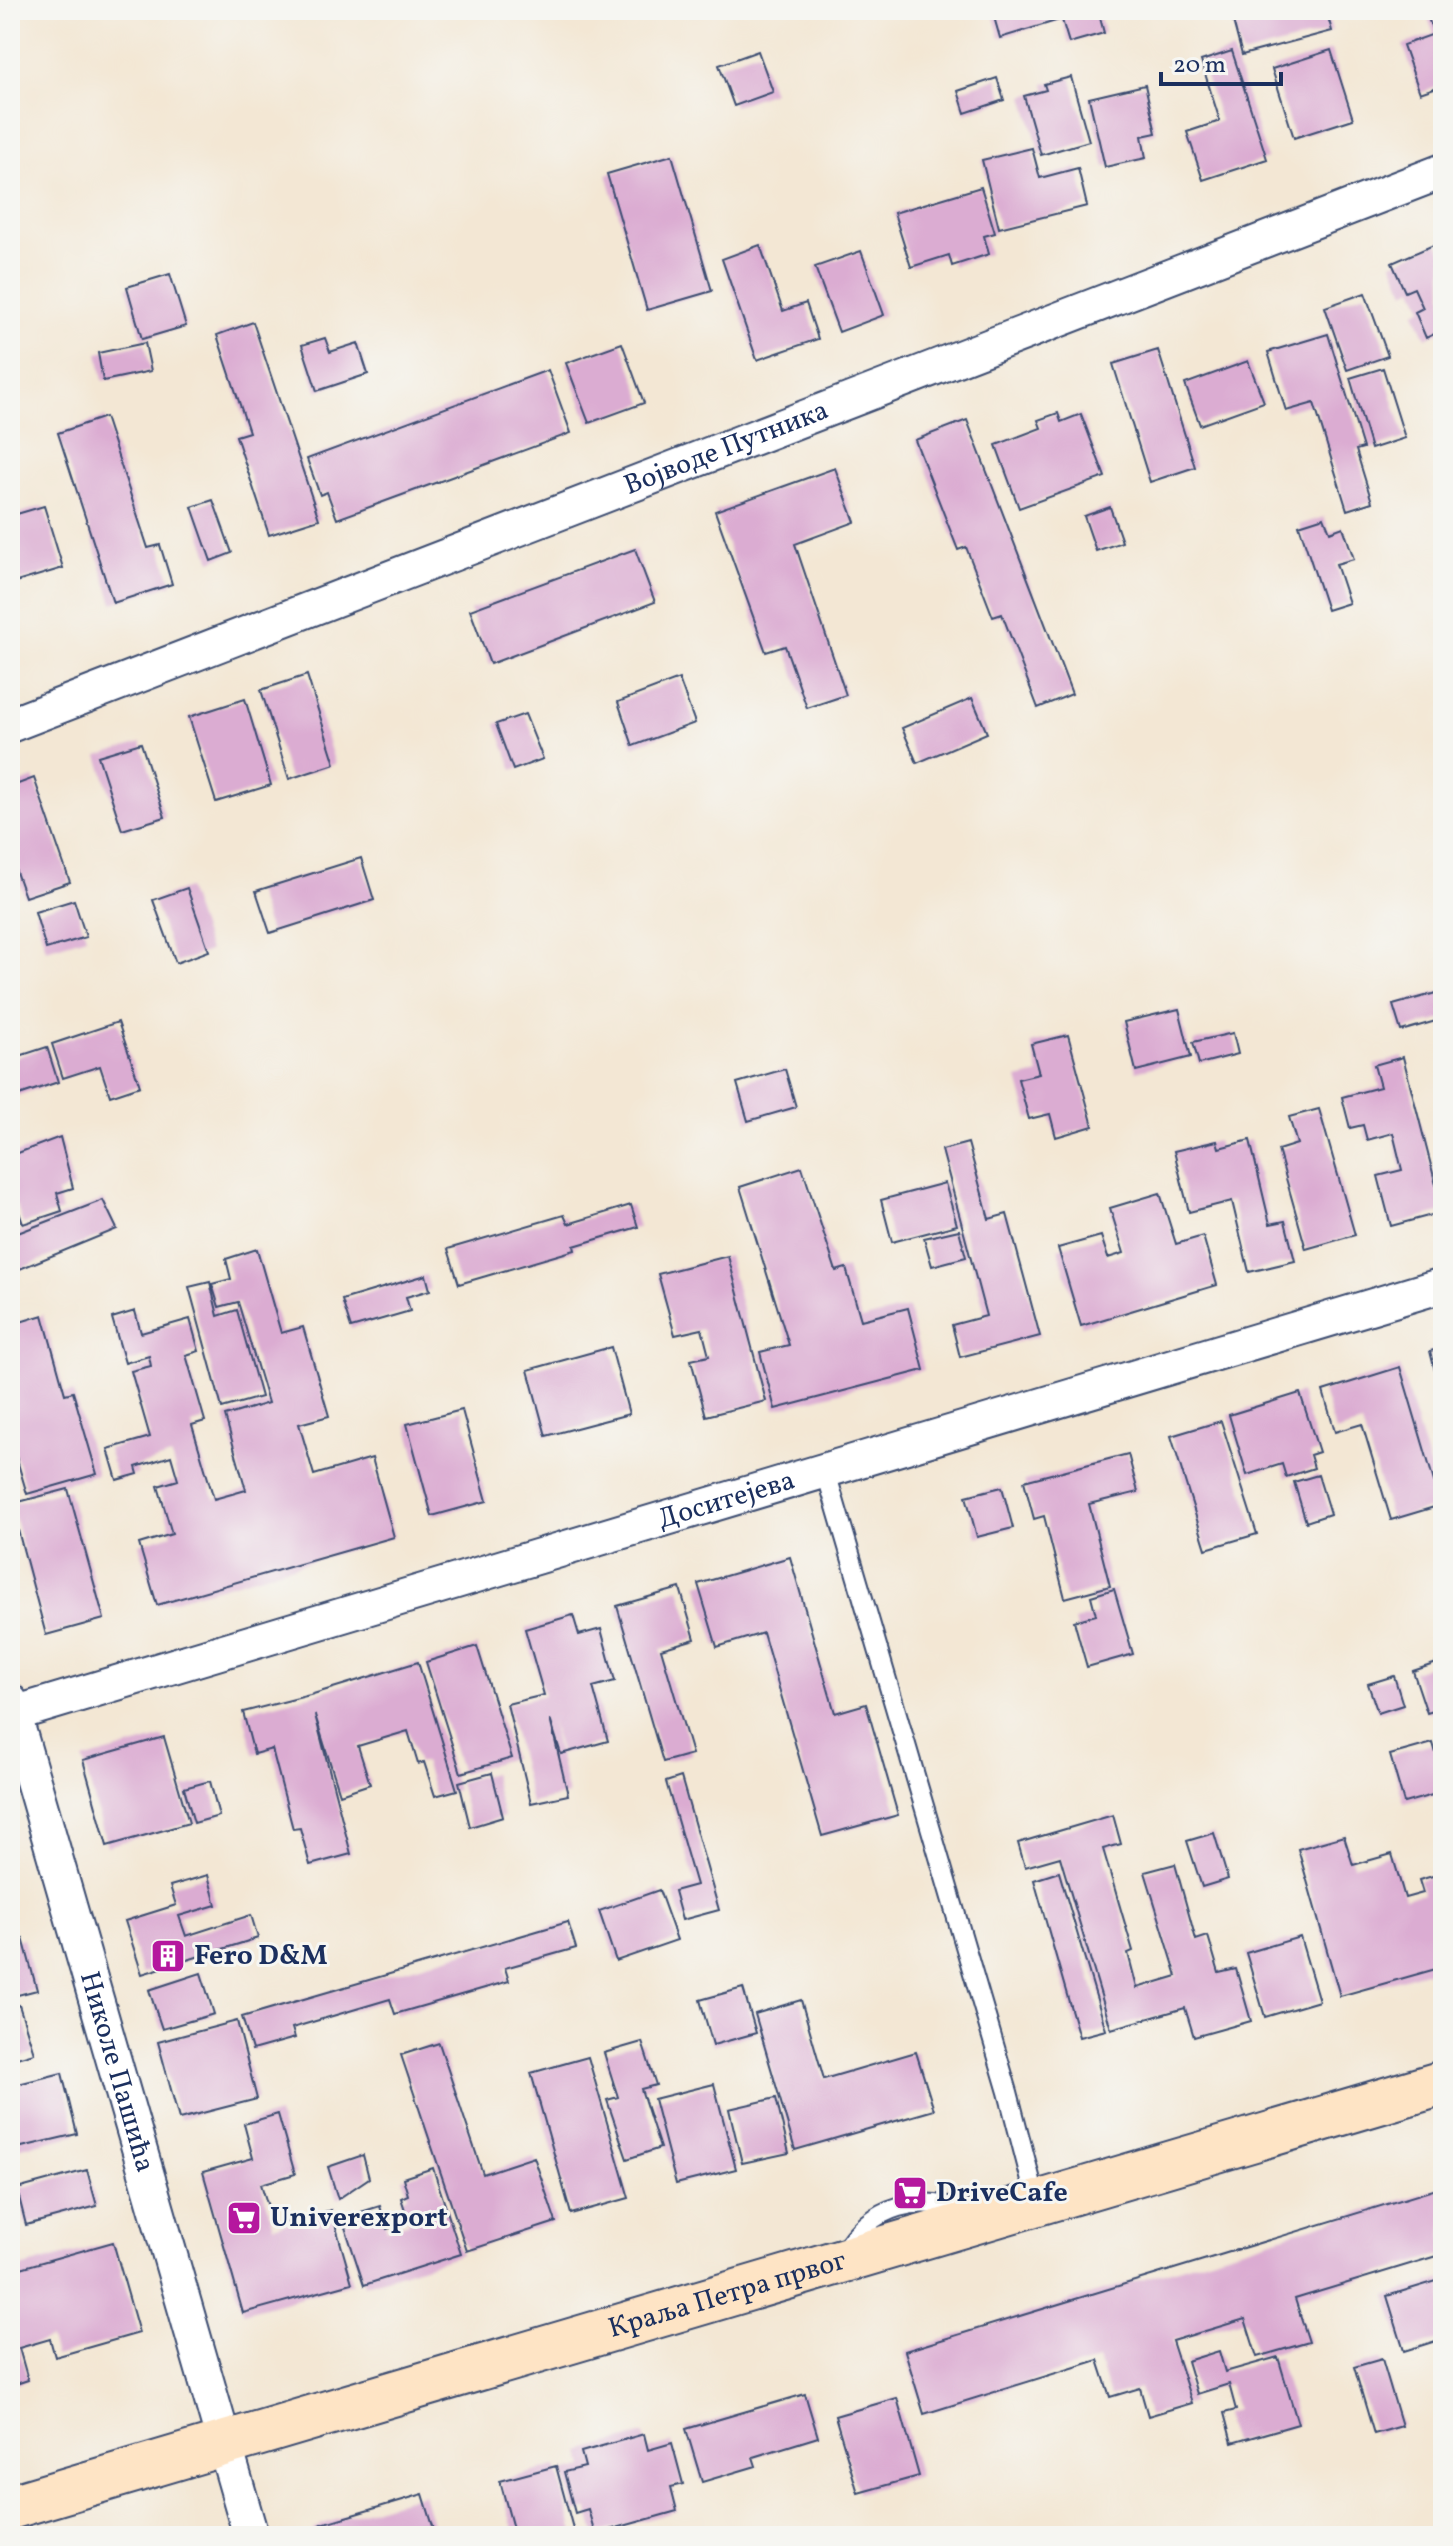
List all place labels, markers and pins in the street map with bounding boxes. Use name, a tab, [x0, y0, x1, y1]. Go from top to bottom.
building icon: Fero D&M	[149, 1937, 187, 1975]
place label: Fero D&M	[194, 1937, 328, 1976]
supermarket icon: DriveCafe	[891, 2174, 929, 2212]
place label: DriveCafe	[936, 2174, 1068, 2213]
supermarket icon: Univerexport	[225, 2199, 263, 2237]
place label: Univerexport	[270, 2199, 448, 2238]

